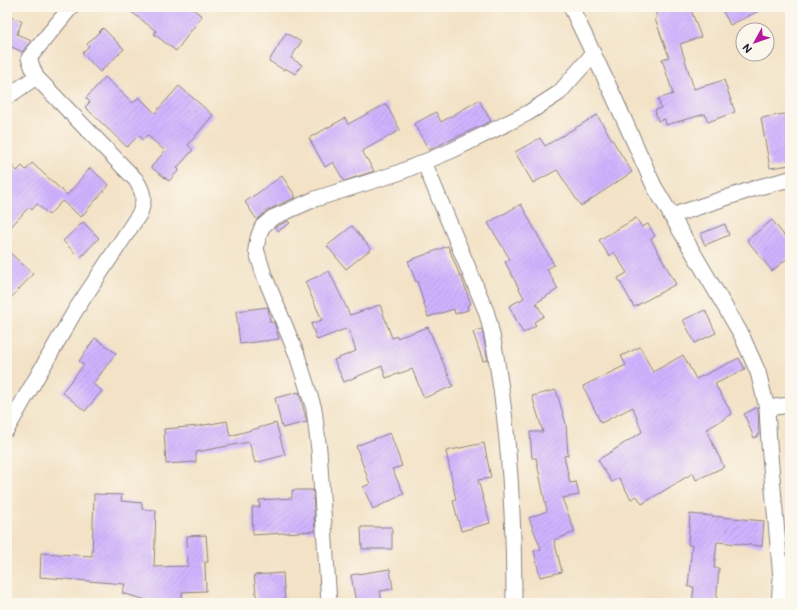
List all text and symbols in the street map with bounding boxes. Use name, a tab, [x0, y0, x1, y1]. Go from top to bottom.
north arrow	[735, 22, 775, 62]
text: N	[740, 41, 755, 55]

